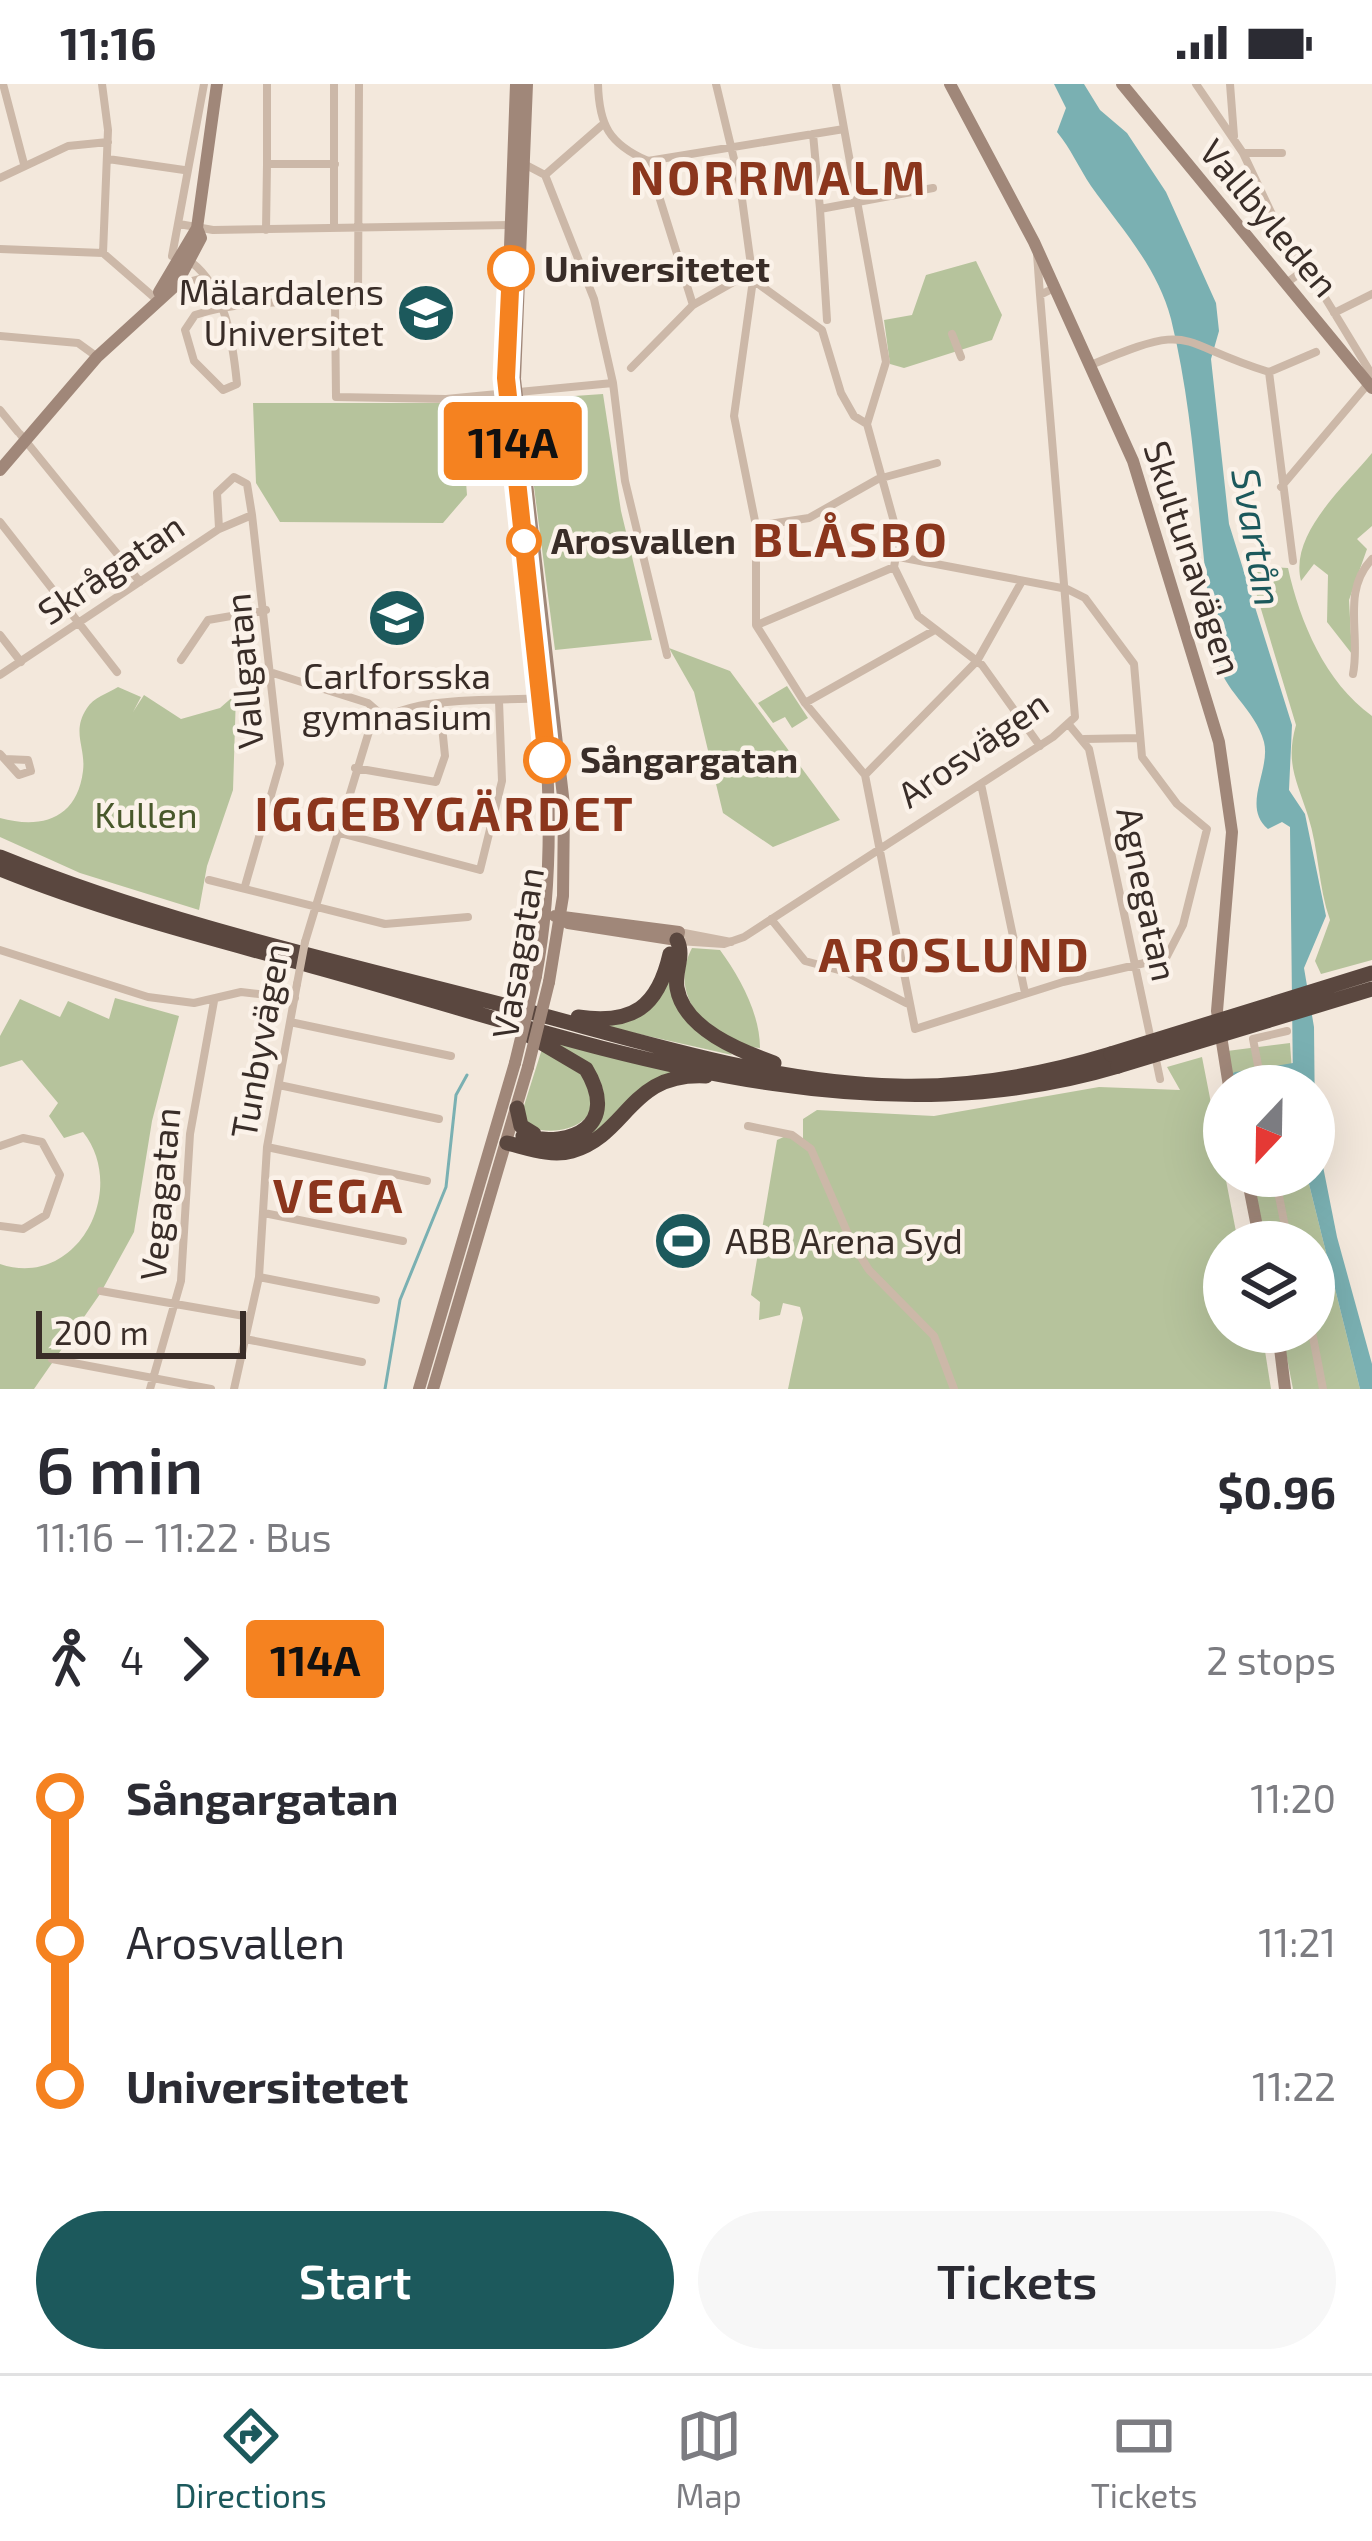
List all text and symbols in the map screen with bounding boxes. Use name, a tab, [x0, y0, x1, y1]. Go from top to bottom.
text: 11:16	[60, 15, 156, 69]
street label: Vallbyleden	[1192, 130, 1348, 305]
district label: NORRMALM	[630, 147, 928, 205]
place label: Universitetet	[544, 246, 770, 289]
marker: Universitetet	[489, 247, 533, 291]
place label: Mälardalens Universitet	[179, 269, 384, 353]
school or university icon: Mälardalens Universitet	[395, 282, 457, 344]
line badge: 114A	[429, 402, 597, 480]
text: 114A	[468, 416, 558, 466]
street label: Skultunavägen	[1136, 435, 1252, 680]
water label: Svartån	[1223, 464, 1294, 610]
street label: Skrågatan	[29, 503, 191, 632]
district label: BLÅSBO	[752, 509, 950, 567]
place label: Arosvallen	[551, 518, 736, 561]
marker: Arosvallen	[508, 525, 540, 557]
school or university icon: Carlforsska gymnasium	[366, 587, 428, 649]
street label: Vallgatan	[214, 591, 271, 751]
place label: Carlforsska gymnasium	[302, 653, 492, 737]
street label: Arosvägen	[889, 680, 1056, 815]
place label: Sångargatan	[580, 737, 798, 780]
marker: Sångargatan	[525, 738, 569, 782]
district label: IGGEBYGÄRDET	[254, 783, 636, 841]
park label: Kullen	[94, 792, 198, 835]
street label: Agnegatan	[1109, 803, 1188, 985]
street label: Vasagatan	[482, 864, 551, 1041]
district label: AROSLUND	[819, 924, 1091, 982]
street label: Tunbyvägen	[220, 940, 297, 1142]
north arrow	[1203, 1065, 1335, 1197]
map controls	[1203, 1065, 1335, 1353]
street label: Vegagatan	[130, 1106, 187, 1282]
district label: VEGA	[273, 1165, 405, 1223]
sports icon: ABB Arena Syd	[652, 1210, 714, 1272]
place label: ABB Arena Syd	[725, 1218, 963, 1261]
button: layers	[1203, 1221, 1335, 1353]
scale bar	[36, 1305, 246, 1358]
text: 200 m	[54, 1312, 149, 1352]
text: 6 min	[36, 1428, 203, 1507]
text: $0.96	[1217, 1464, 1336, 1518]
text: 11:16 – 11:22 · Bus	[36, 1513, 331, 1560]
icon: walk	[36, 1626, 102, 1692]
icon: forward	[162, 1626, 228, 1692]
text: 114A	[270, 1634, 360, 1684]
text: 4	[120, 1636, 144, 1683]
text: 2 stops	[1206, 1636, 1336, 1683]
text: Sångargatan	[126, 1770, 399, 1824]
text: 11:20	[1250, 1774, 1336, 1821]
text: Arosvallen	[126, 1914, 345, 1968]
text: 11:21	[1258, 1918, 1336, 1965]
text: Universitetet	[126, 2058, 408, 2112]
text: 11:22	[1252, 2062, 1336, 2109]
button: Start	[36, 2211, 674, 2349]
button: Tickets	[698, 2211, 1336, 2349]
tab: Directions	[174, 2403, 327, 2515]
tab: Map	[676, 2403, 742, 2515]
tab: Tickets	[1091, 2403, 1198, 2515]

